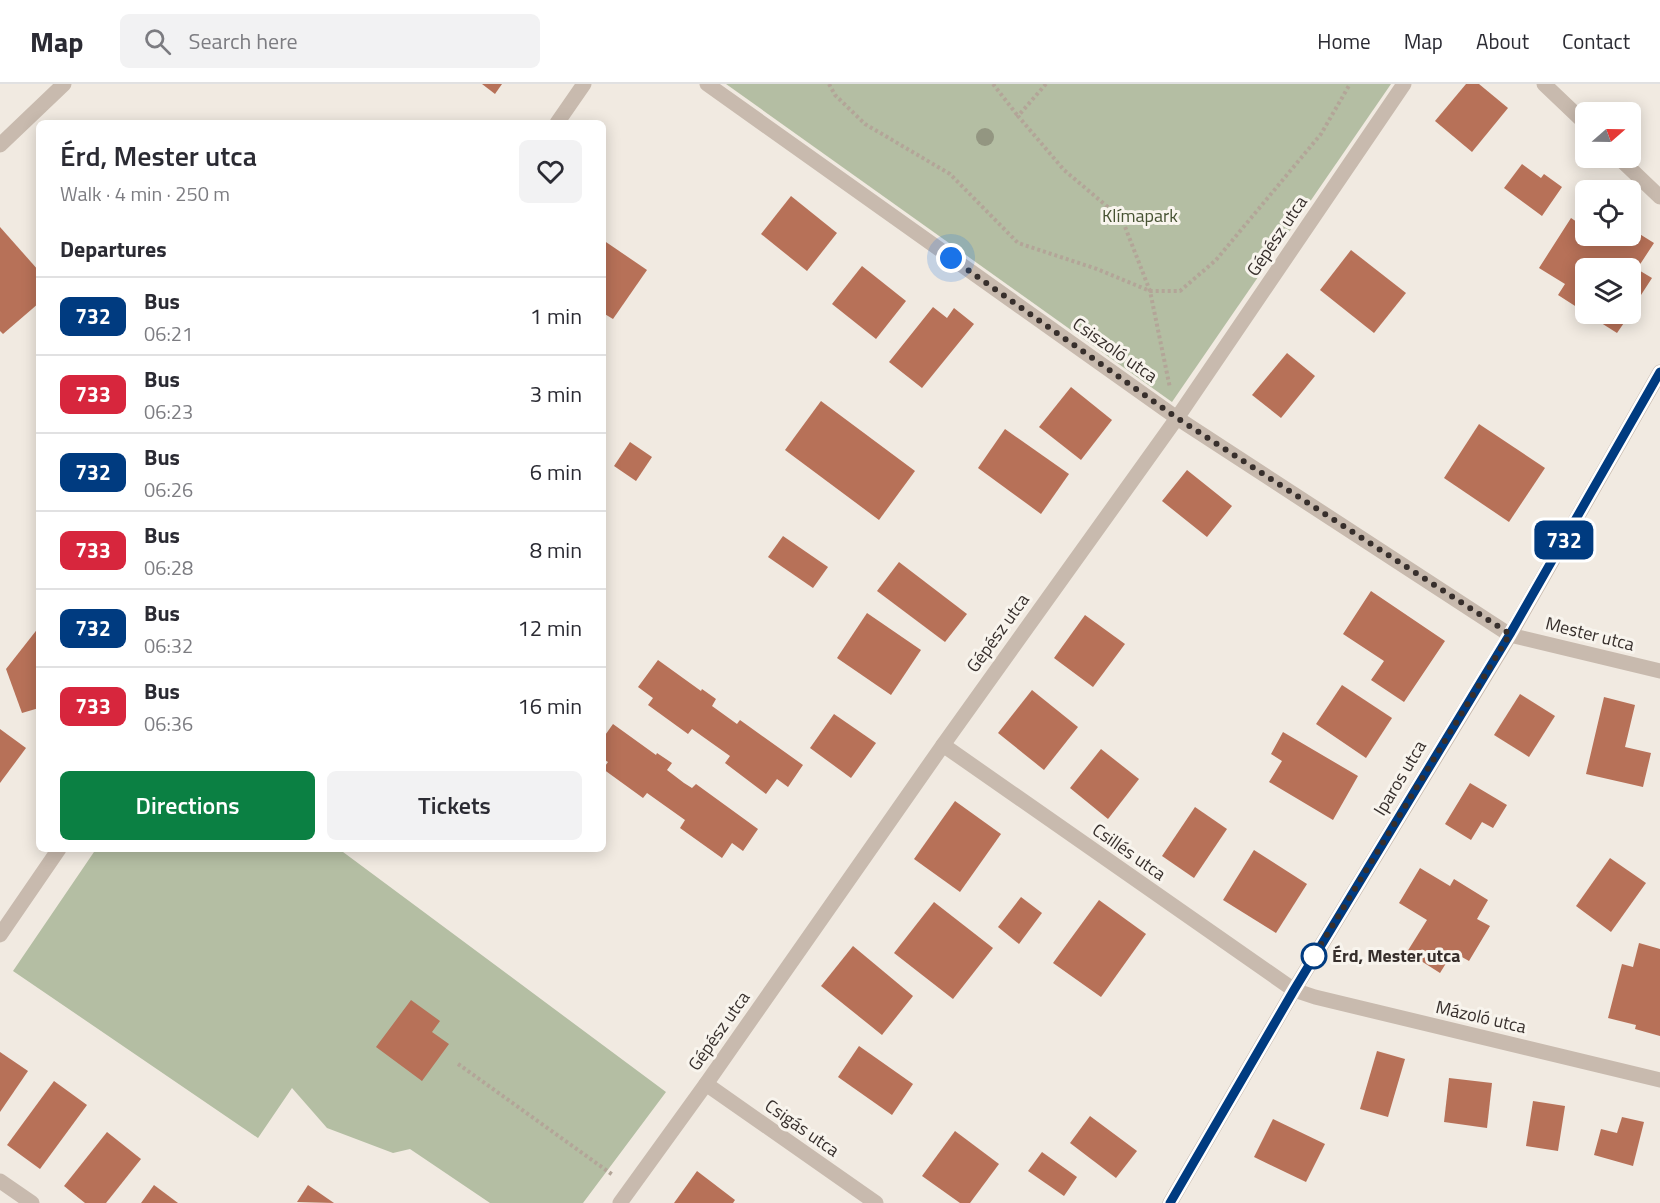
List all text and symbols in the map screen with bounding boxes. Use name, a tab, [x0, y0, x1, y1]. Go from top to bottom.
search box	[120, 14, 540, 68]
text: Map	[30, 20, 84, 63]
text: Search here	[189, 24, 298, 58]
icon: search	[141, 25, 174, 58]
text: Home	[1317, 25, 1371, 57]
text: Map	[1404, 25, 1443, 57]
text: About	[1476, 25, 1529, 57]
text: Contact	[1562, 25, 1630, 57]
north arrow	[1575, 102, 1641, 168]
map controls	[1575, 102, 1641, 324]
text: Érd, Mester utca	[60, 134, 257, 177]
button: heart	[519, 140, 582, 203]
text: Walk · 4 min · 250 m	[60, 178, 230, 209]
button: locate	[1575, 180, 1641, 246]
street label: Gépész utca	[1240, 190, 1314, 281]
park label: Klímapark	[1102, 202, 1178, 229]
text: Departures	[60, 232, 167, 266]
your location	[936, 243, 966, 273]
button: layers	[1575, 258, 1641, 324]
text: Bus	[144, 284, 180, 318]
text: 1 min	[530, 299, 582, 333]
text: 732	[75, 300, 111, 332]
street label: Csiszoló utca	[1067, 310, 1163, 389]
text: 06:21	[144, 318, 193, 349]
text: Bus	[144, 362, 180, 396]
text: 3 min	[530, 377, 582, 411]
text: 733	[75, 378, 111, 410]
text: 06:23	[144, 396, 193, 427]
text: Bus	[144, 440, 180, 474]
text: 6 min	[530, 455, 582, 489]
text: 732	[75, 456, 111, 488]
text: 06:26	[144, 474, 193, 505]
text: Bus	[144, 518, 180, 552]
line badge: 732	[1530, 520, 1598, 560]
text: 732	[1546, 524, 1582, 556]
text: 8 min	[530, 533, 582, 567]
text: 733	[75, 534, 111, 566]
text: 06:28	[144, 552, 193, 583]
street label: Gépész utca	[960, 588, 1036, 678]
text: Bus	[144, 596, 180, 630]
street label: Mester utca	[1543, 609, 1637, 658]
text: 12 min	[517, 611, 582, 645]
text: 732	[75, 612, 111, 644]
text: 06:32	[144, 630, 193, 661]
text: Bus	[144, 674, 180, 708]
text: 16 min	[517, 689, 582, 723]
text: 733	[75, 690, 111, 722]
text: 06:36	[144, 708, 193, 739]
street label: Iparos utca	[1366, 735, 1433, 821]
button: Directions	[60, 771, 315, 840]
button: Tickets	[327, 771, 582, 840]
street label: Csillés utca	[1087, 816, 1172, 887]
place label: Érd, Mester utca	[1332, 942, 1460, 969]
marker: Érd, Mester utca	[1301, 943, 1327, 969]
street label: Gépész utca	[681, 985, 756, 1076]
street label: Mázoló utca	[1433, 993, 1529, 1040]
street label: Csigás utca	[760, 1092, 845, 1163]

